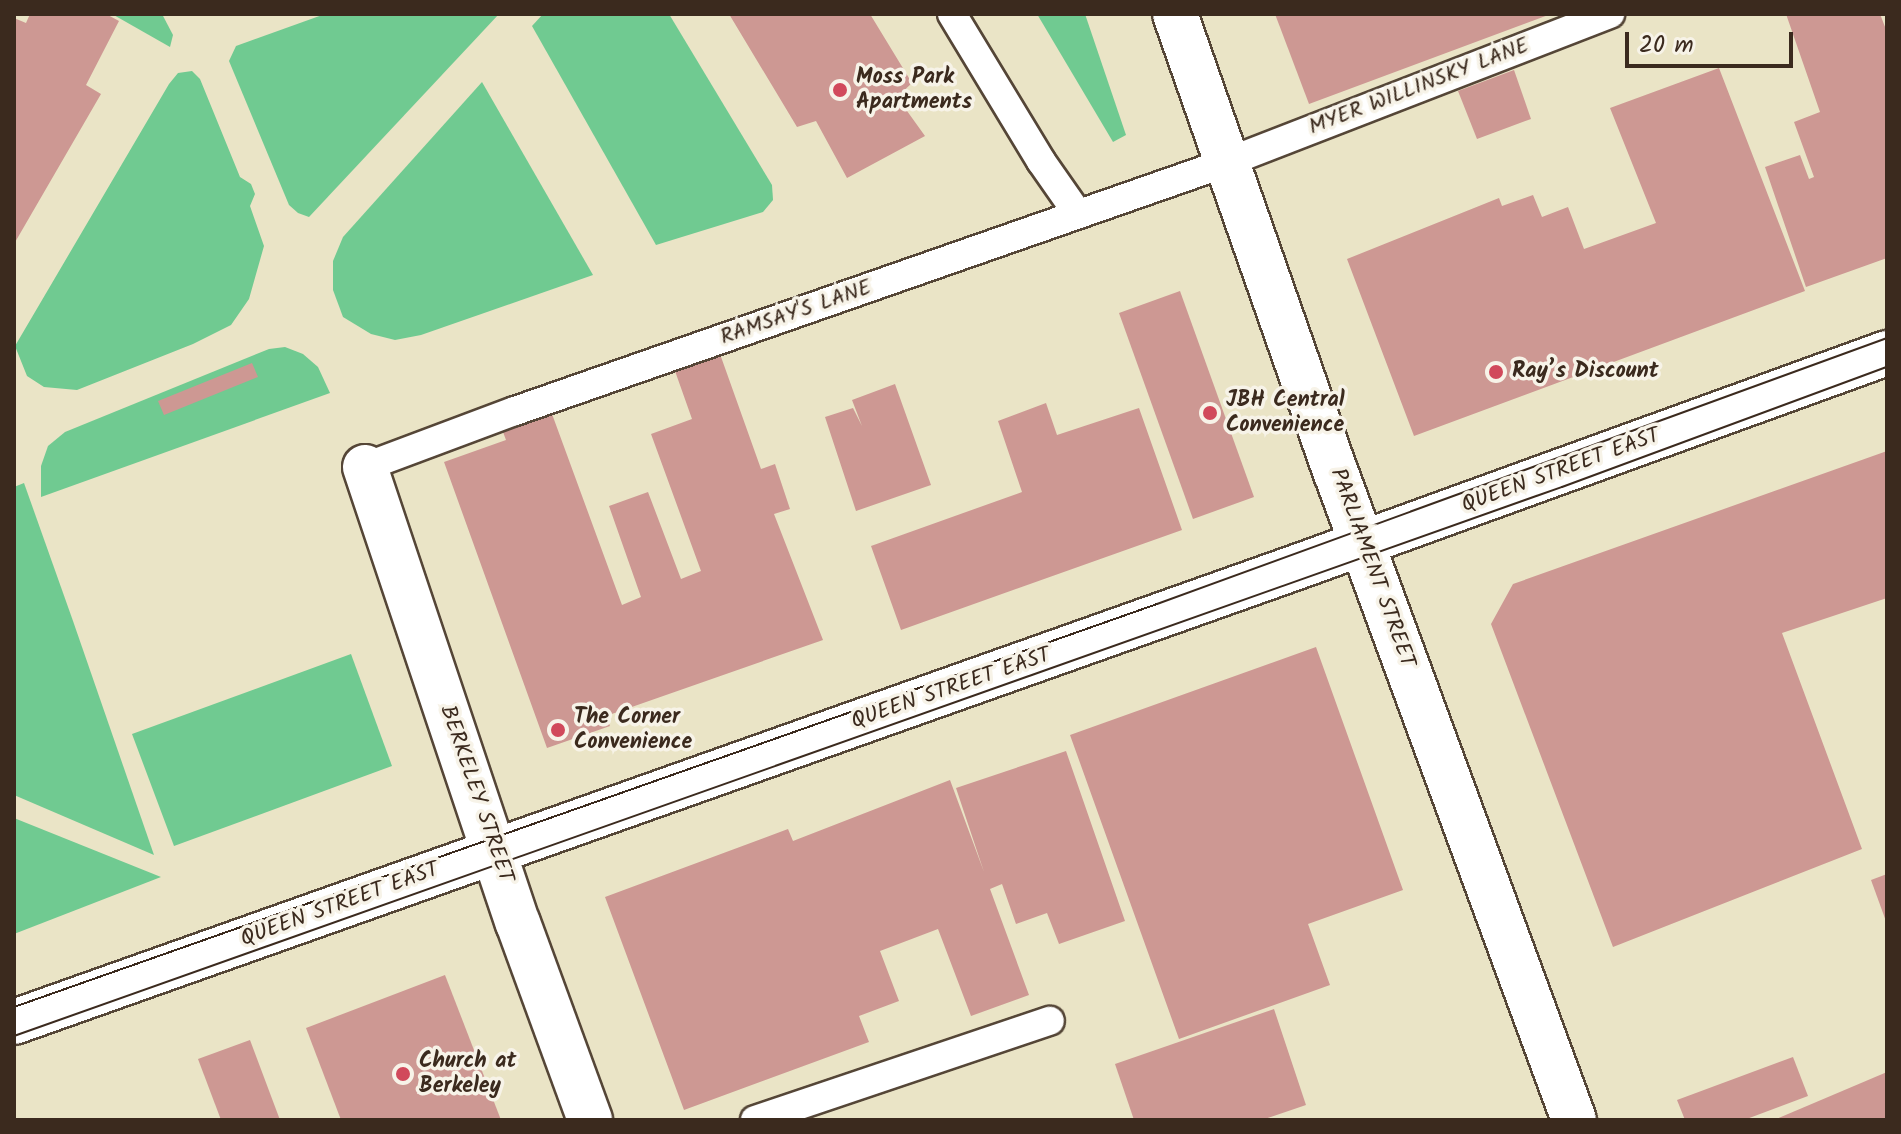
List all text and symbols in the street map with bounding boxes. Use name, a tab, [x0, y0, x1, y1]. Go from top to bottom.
scale bar	[1629, 16, 1797, 66]
text: 20 m	[1639, 26, 1694, 65]
street label: MYER WILLINSKY LANE	[1305, 33, 1533, 141]
place label: Moss Park Apartments	[856, 64, 972, 116]
marker: Moss Park Apartments	[831, 81, 849, 99]
street label: RAMSAY'S LANE	[717, 275, 875, 351]
place label: Ray’s Discount	[1512, 359, 1659, 385]
marker: Ray’s Discount	[1487, 363, 1505, 381]
place label: JBH Central Convenience	[1226, 387, 1345, 438]
marker: JBH Central Convenience	[1201, 404, 1219, 422]
street label: QUEEN STREET EAST	[1458, 423, 1664, 519]
street label: PARLIAMENT STREET	[1324, 465, 1420, 671]
street label: QUEEN STREET EAST	[848, 642, 1054, 736]
street label: BERKELEY STREET	[433, 702, 519, 886]
place label: The Corner Convenience	[574, 704, 692, 756]
marker: The Corner Convenience	[549, 721, 567, 739]
street label: QUEEN STREET EAST	[237, 857, 443, 953]
place label: Church at Berkeley	[419, 1048, 516, 1100]
marker: Church at Berkeley	[394, 1065, 412, 1083]

